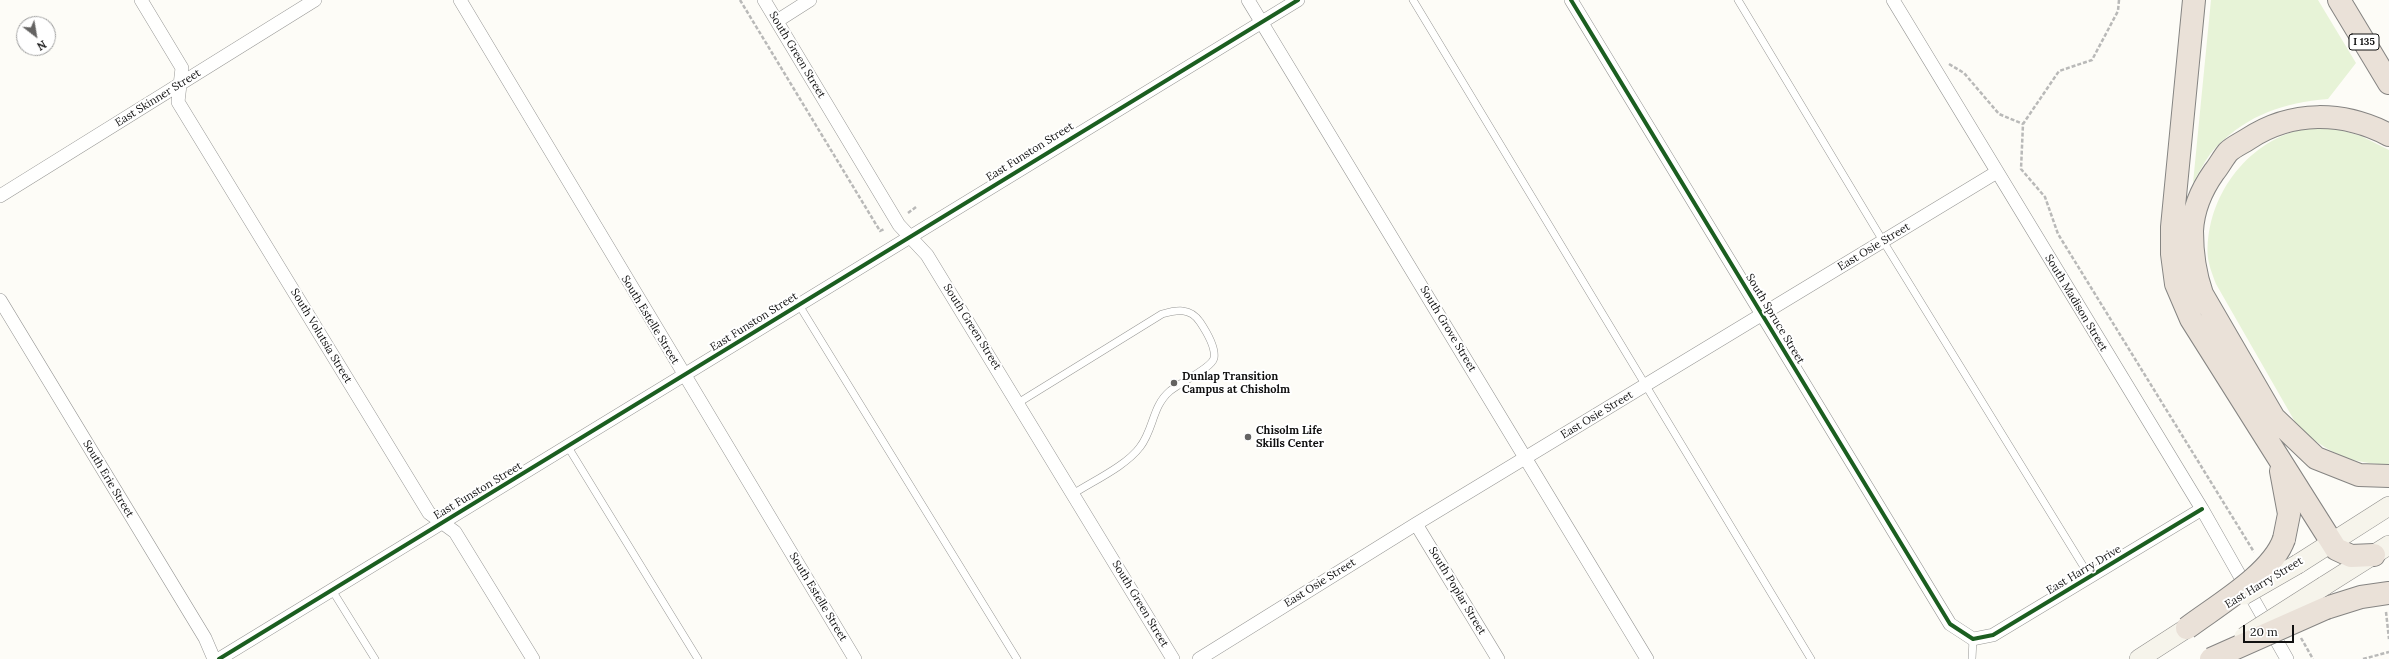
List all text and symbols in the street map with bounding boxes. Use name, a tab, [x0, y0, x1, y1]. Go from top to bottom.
street label: South Green Street	[766, 9, 828, 101]
north arrow	[16, 16, 56, 56]
road number: I 135	[2349, 34, 2379, 50]
text: N	[34, 37, 49, 54]
street label: East Skinner Street	[113, 66, 203, 130]
street label: East Funston Street	[984, 120, 1076, 184]
street label: East Osie Street	[1836, 220, 1912, 274]
street label: South Madison Street	[2042, 252, 2110, 354]
street label: South Spruce Street	[1743, 272, 1807, 366]
street label: South Estelle Street	[618, 273, 682, 367]
street label: South Green Street	[940, 282, 1004, 372]
street label: South Grove Street	[1417, 284, 1479, 374]
street label: South Volutsia Street	[288, 286, 354, 386]
street label: East Funston Street	[708, 290, 800, 354]
place label: Dunlap Transition Campus at Chisholm	[1182, 370, 1290, 396]
marker: Dunlap Transition Campus at Chisholm	[1169, 378, 1179, 388]
street label: East Osie Street	[1559, 388, 1635, 442]
place label: Chisolm Life Skills Center	[1256, 424, 1324, 450]
marker: Chisolm Life Skills Center	[1243, 432, 1253, 442]
street label: South Erie Street	[80, 438, 136, 520]
street label: East Funston Street	[432, 459, 524, 523]
street label: East Harry Drive	[2044, 542, 2124, 598]
street label: South Poplar Street	[1426, 545, 1488, 637]
street label: South Estelle Street	[786, 550, 850, 644]
street label: East Harry Street	[2223, 555, 2305, 611]
street label: East Osie Street	[1282, 556, 1358, 610]
street label: South Green Street	[1109, 558, 1171, 650]
scale bar	[2245, 617, 2296, 643]
text: 20 m	[2250, 624, 2278, 639]

